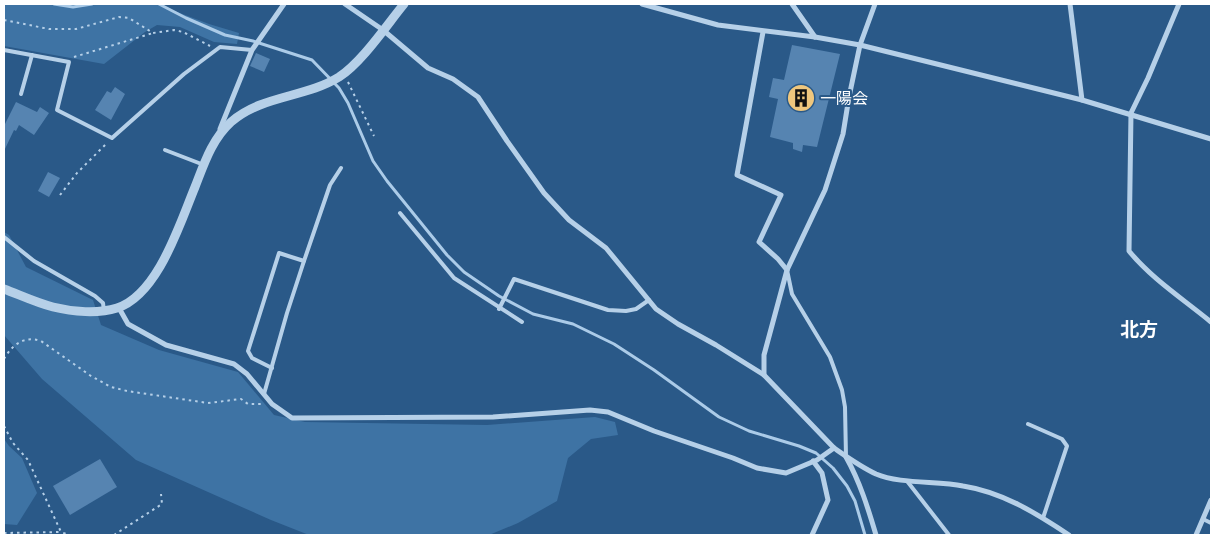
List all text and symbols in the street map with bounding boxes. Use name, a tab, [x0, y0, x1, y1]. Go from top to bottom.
building icon: 一陽会	[786, 83, 816, 113]
place label: 一陽会	[820, 88, 868, 108]
district label: 北方	[1120, 317, 1158, 340]

